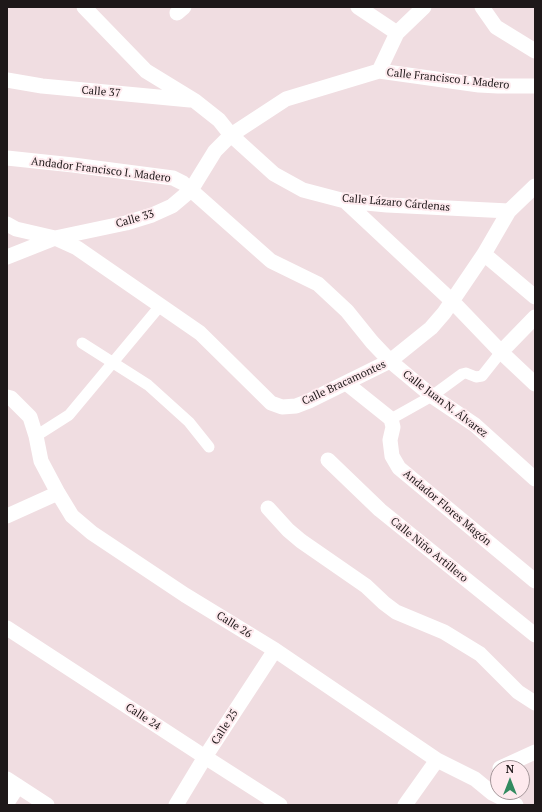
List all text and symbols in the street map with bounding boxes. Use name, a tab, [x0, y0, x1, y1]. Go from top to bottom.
street label: Calle Francisco I. Madero	[386, 66, 510, 92]
street label: Calle 37	[81, 84, 121, 100]
street label: Andador Francisco I. Madero	[30, 155, 172, 185]
street label: Calle Lázaro Cárdenas	[341, 192, 451, 214]
street label: Calle 33	[114, 207, 156, 231]
street label: Calle Bracamontes	[300, 358, 388, 408]
street label: Calle Juan N. Álvarez	[400, 368, 490, 440]
street label: Andador Flores Magón	[400, 467, 494, 549]
street label: Calle Niño Artillero	[388, 515, 470, 585]
street label: Calle 26	[214, 609, 254, 641]
street label: Calle 24	[123, 701, 163, 733]
street label: Calle 25	[209, 707, 241, 747]
north arrow	[490, 760, 530, 800]
text: N	[506, 762, 514, 776]

